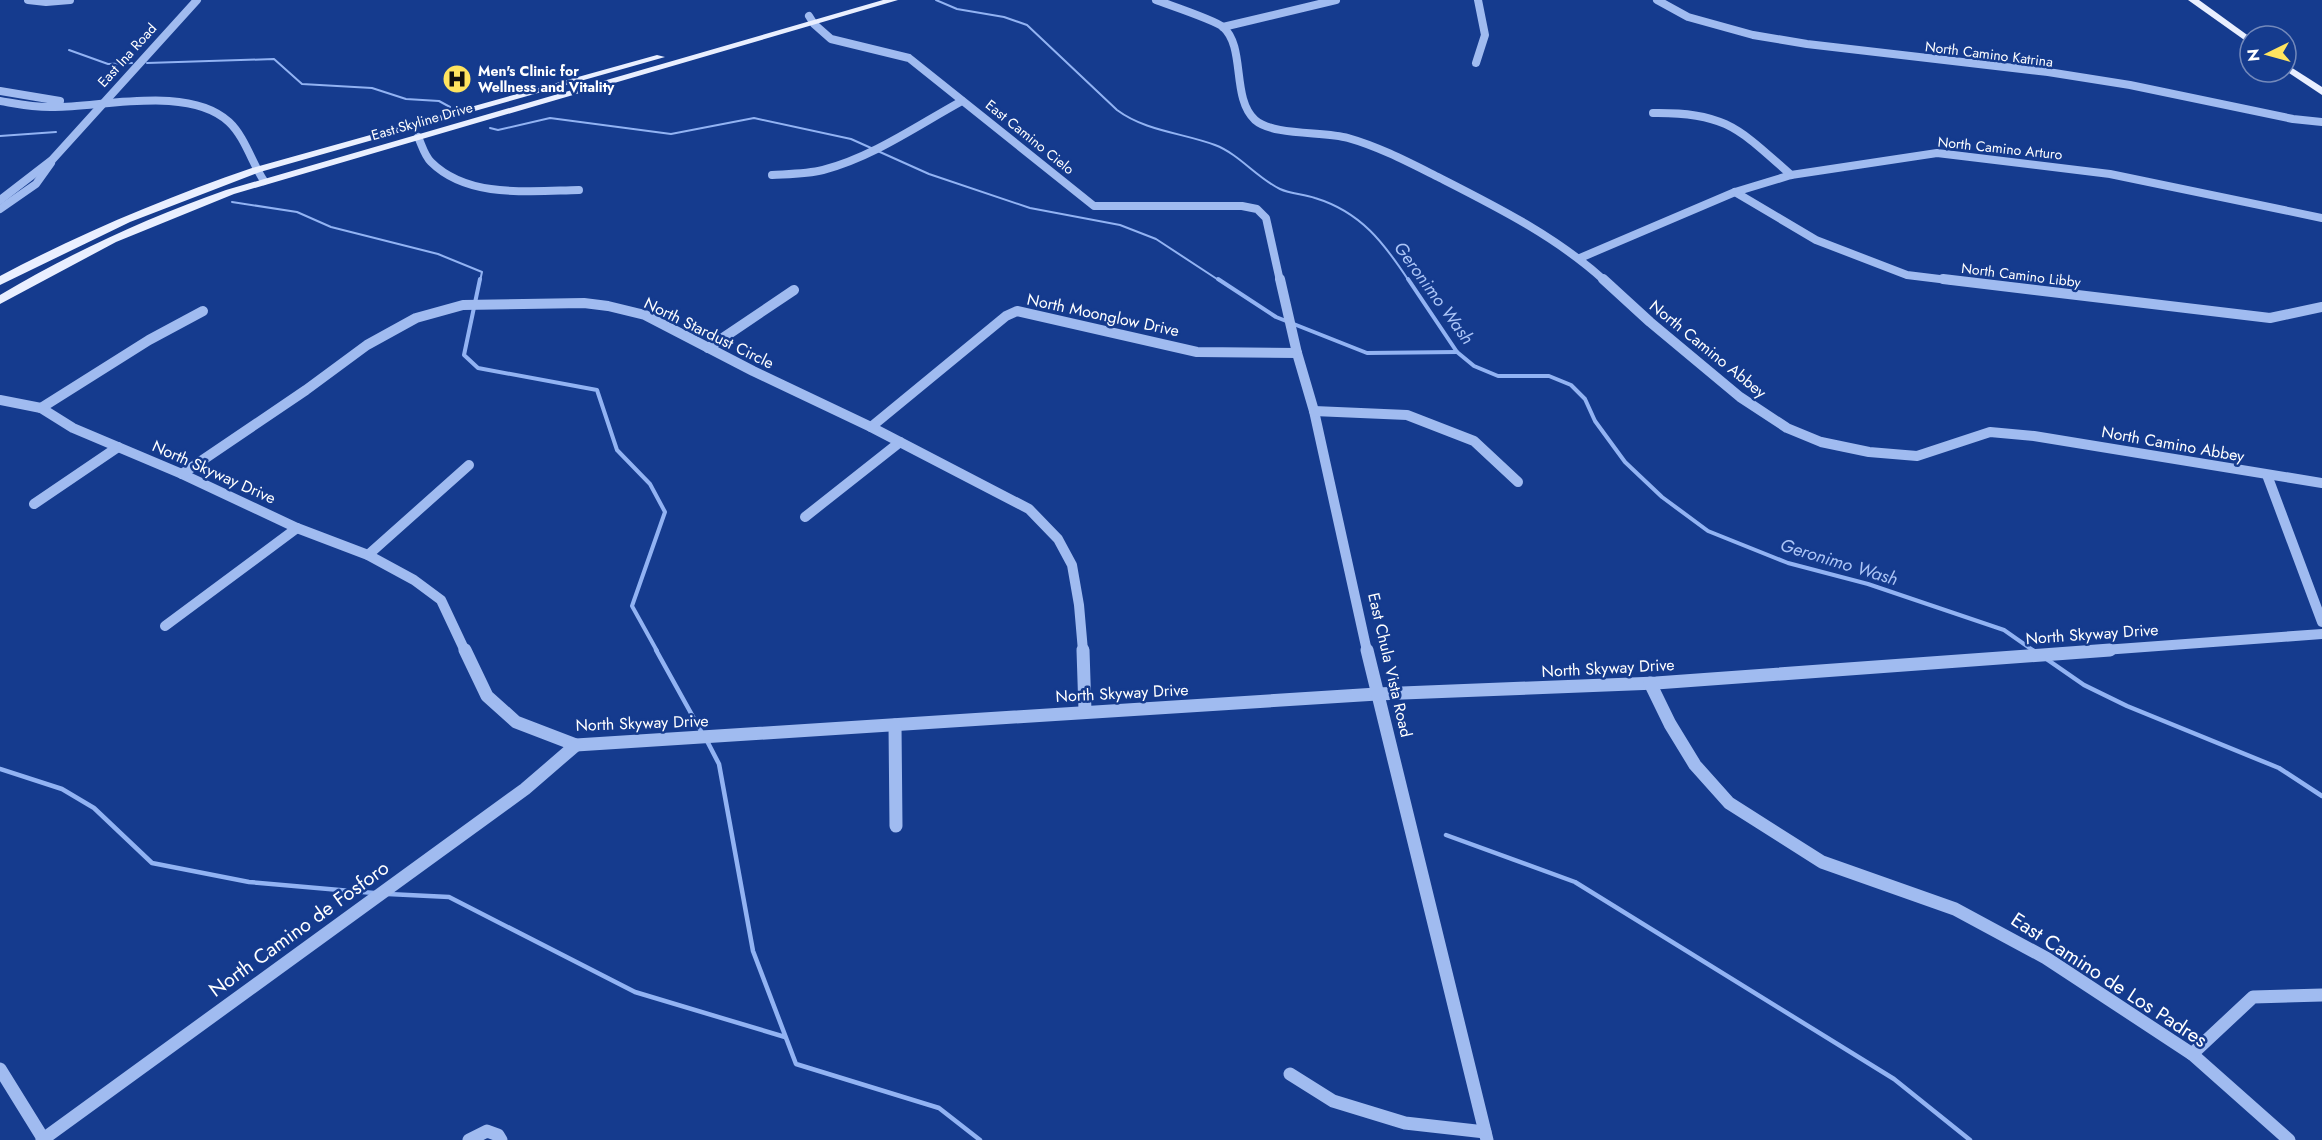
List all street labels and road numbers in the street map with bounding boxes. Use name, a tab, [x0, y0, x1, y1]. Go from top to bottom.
street label: East Ina Road	[93, 19, 161, 91]
street label: North Camino Katrina	[1924, 36, 2054, 72]
street label: East Camino Cielo	[981, 95, 1079, 179]
street label: East Skyline Drive	[369, 97, 475, 145]
street label: North Camino Arturo	[1937, 132, 2064, 165]
street label: North Camino Libby	[1960, 258, 2083, 292]
street label: North Moonglow Drive	[1025, 288, 1181, 342]
street label: North Stardust Circle	[640, 292, 778, 374]
street label: North Camino Abbey	[1645, 295, 1772, 404]
street label: North Camino Abbey	[2100, 420, 2247, 468]
street label: North Skyway Drive	[149, 434, 279, 510]
street label: East Chula Vista Road	[1362, 591, 1418, 739]
street label: North Skyway Drive	[2025, 618, 2159, 650]
street label: North Skyway Drive	[1541, 653, 1675, 683]
street label: North Skyway Drive	[1055, 678, 1189, 708]
street label: North Skyway Drive	[575, 709, 709, 737]
street label: North Camino de Fosforo	[203, 854, 395, 1004]
street label: East Camino de Los Padres	[2005, 905, 2213, 1055]

